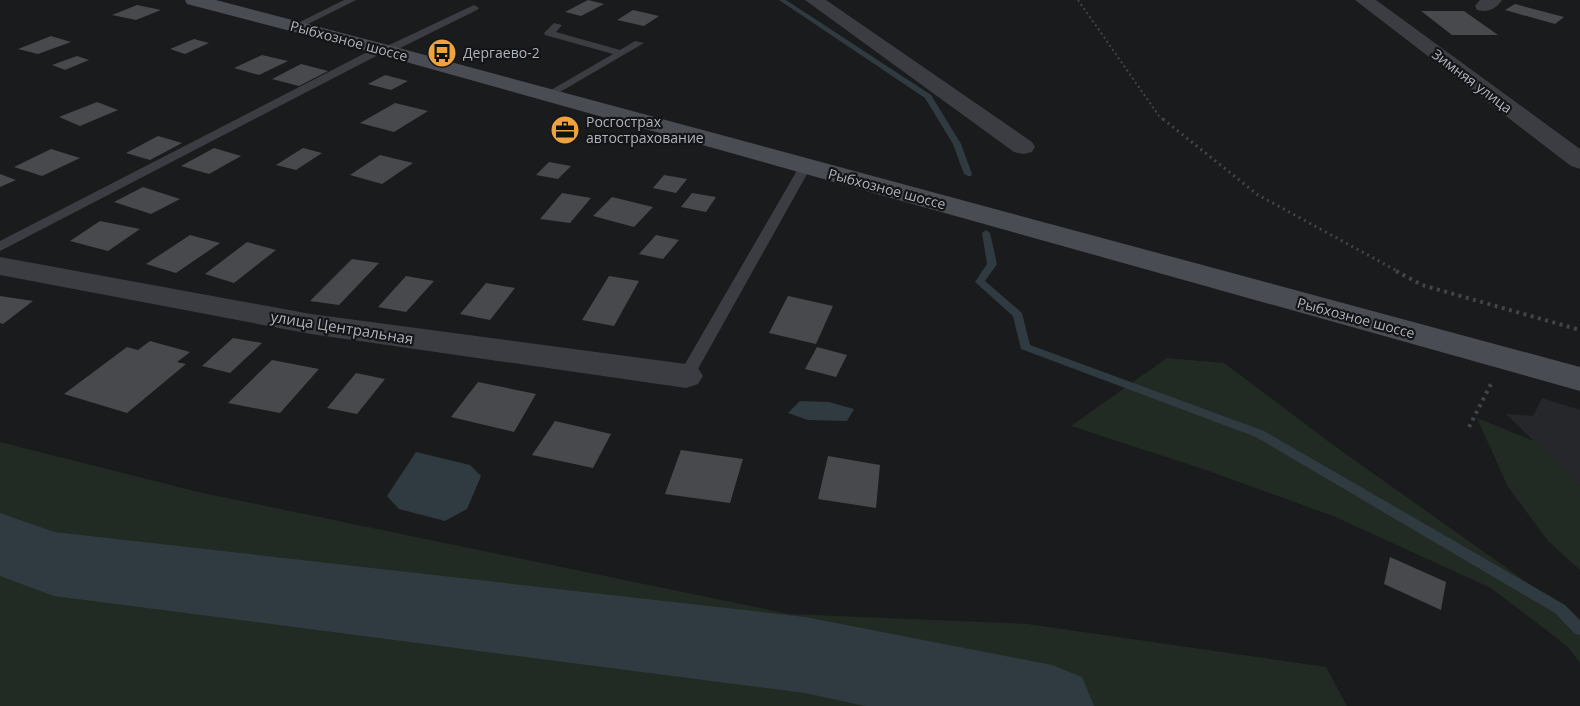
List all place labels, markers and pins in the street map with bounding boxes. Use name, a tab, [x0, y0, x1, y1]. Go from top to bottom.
bus stop icon: Дергаево-2	[426, 37, 458, 69]
place label: Дергаево-2	[463, 43, 540, 62]
place label: Росгострах автострахование	[586, 112, 704, 147]
office icon: Росгострах автострахование	[549, 114, 581, 146]

